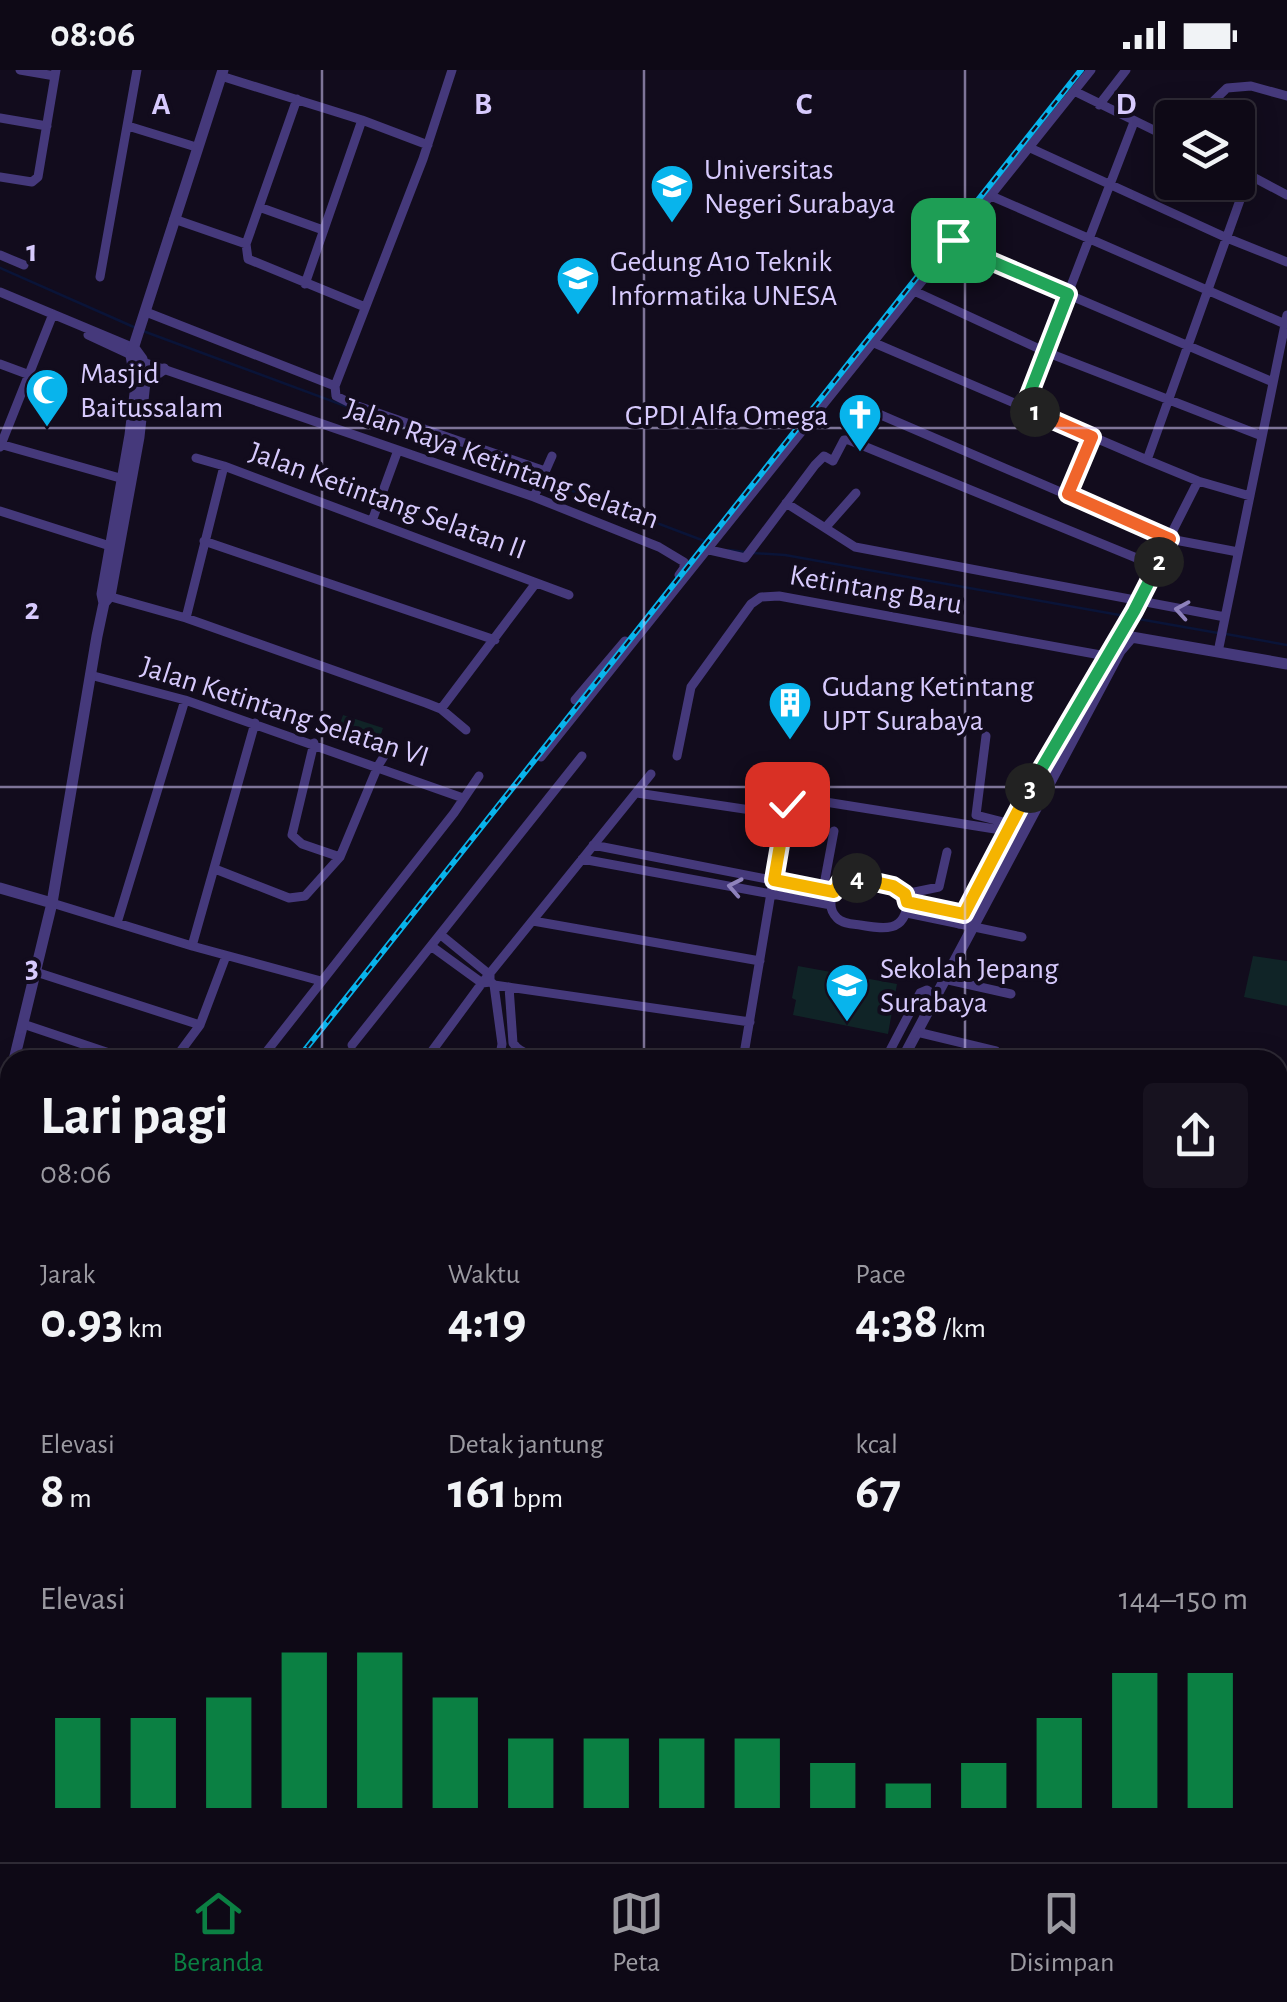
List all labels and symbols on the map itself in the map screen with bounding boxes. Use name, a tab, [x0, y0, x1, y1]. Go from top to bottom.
text: A	[151, 88, 171, 120]
text: B	[474, 88, 492, 120]
text: C	[796, 88, 813, 120]
text: D	[1116, 88, 1137, 120]
place label: Universitas Negeri Surabaya	[704, 155, 895, 219]
school or university icon: Universitas Negeri Surabaya	[649, 163, 695, 224]
pin	[911, 198, 996, 283]
text: 1	[26, 235, 38, 267]
place label: Gedung A10 Teknik Informatika UNESA	[610, 247, 837, 311]
school or university icon: Gedung A10 Teknik Informatika UNESA	[555, 255, 601, 316]
place label: Masjid Baitussalam	[80, 359, 223, 423]
mosque icon: Masjid Baitussalam	[24, 367, 70, 428]
pin: 1	[1010, 387, 1060, 437]
church icon: GPDI Alfa Omega	[837, 392, 883, 453]
street label: Jalan Raya Ketintang Selatan	[341, 393, 663, 535]
place label: GPDI Alfa Omega	[625, 401, 828, 431]
street label: Jalan Ketintang Selatan II	[245, 437, 530, 565]
pin: 2	[1134, 537, 1184, 587]
street label: Ketintang Baru	[787, 560, 964, 620]
text: 2	[24, 593, 40, 625]
one-way arrow	[1174, 600, 1190, 621]
street label: Jalan Ketintang Selatan VI	[137, 651, 433, 773]
place label: Gudang Ketintang UPT Surabaya	[822, 672, 1034, 736]
building icon: Gudang Ketintang UPT Surabaya	[767, 680, 813, 741]
pin	[745, 762, 830, 847]
pin: 3	[1005, 763, 1055, 813]
pin: 4	[832, 853, 882, 903]
one-way arrow	[727, 878, 744, 899]
text: 3	[25, 951, 39, 983]
place label: Sekolah Jepang Surabaya	[880, 954, 1059, 1018]
school or university icon: Sekolah Jepang Surabaya	[824, 962, 870, 1023]

